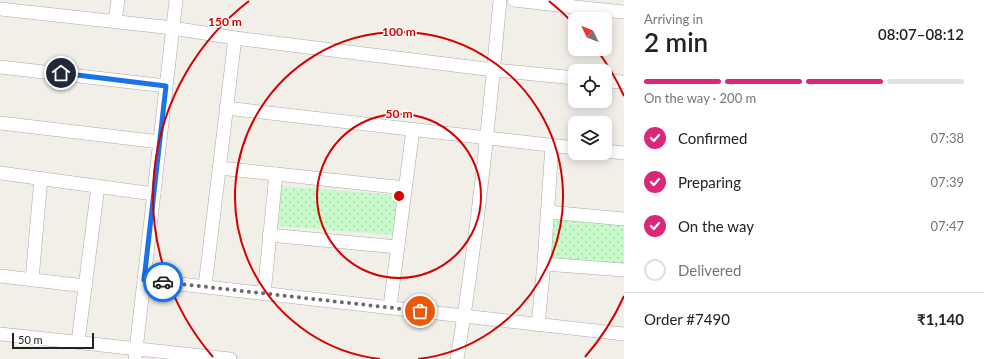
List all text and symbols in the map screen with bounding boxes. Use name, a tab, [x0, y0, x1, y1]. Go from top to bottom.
text: Arriving in	[644, 11, 703, 27]
north arrow	[568, 12, 612, 56]
map controls	[568, 12, 612, 160]
text: 150 m	[208, 14, 242, 29]
text: 100 m	[382, 24, 416, 39]
text: 08:07–08:12	[878, 25, 964, 43]
text: 2 min	[644, 26, 708, 58]
pin	[44, 56, 78, 90]
icon: home	[50, 62, 72, 84]
button: locate	[568, 64, 612, 108]
text: On the way · 200 m	[644, 90, 756, 106]
text: 50 m	[386, 106, 412, 121]
button: layers	[568, 116, 612, 160]
icon: check	[644, 127, 666, 149]
text: Confirmed	[678, 129, 747, 147]
text: 07:38	[931, 130, 964, 146]
icon: check	[644, 171, 666, 193]
text: Preparing	[678, 173, 741, 191]
text: 07:39	[931, 174, 964, 190]
centre of rings	[392, 189, 406, 203]
icon: check	[644, 215, 666, 237]
text: On the way	[678, 217, 754, 235]
text: 07:47	[931, 218, 964, 234]
text: Delivered	[678, 261, 741, 279]
courier	[143, 262, 183, 302]
icon: car	[152, 271, 174, 293]
pin	[403, 294, 437, 328]
icon: bag	[409, 300, 431, 322]
text: Order #7490	[644, 310, 730, 328]
text: ₹1,140	[917, 310, 964, 328]
scale bar	[12, 331, 94, 350]
text: 50 m	[18, 333, 43, 346]

